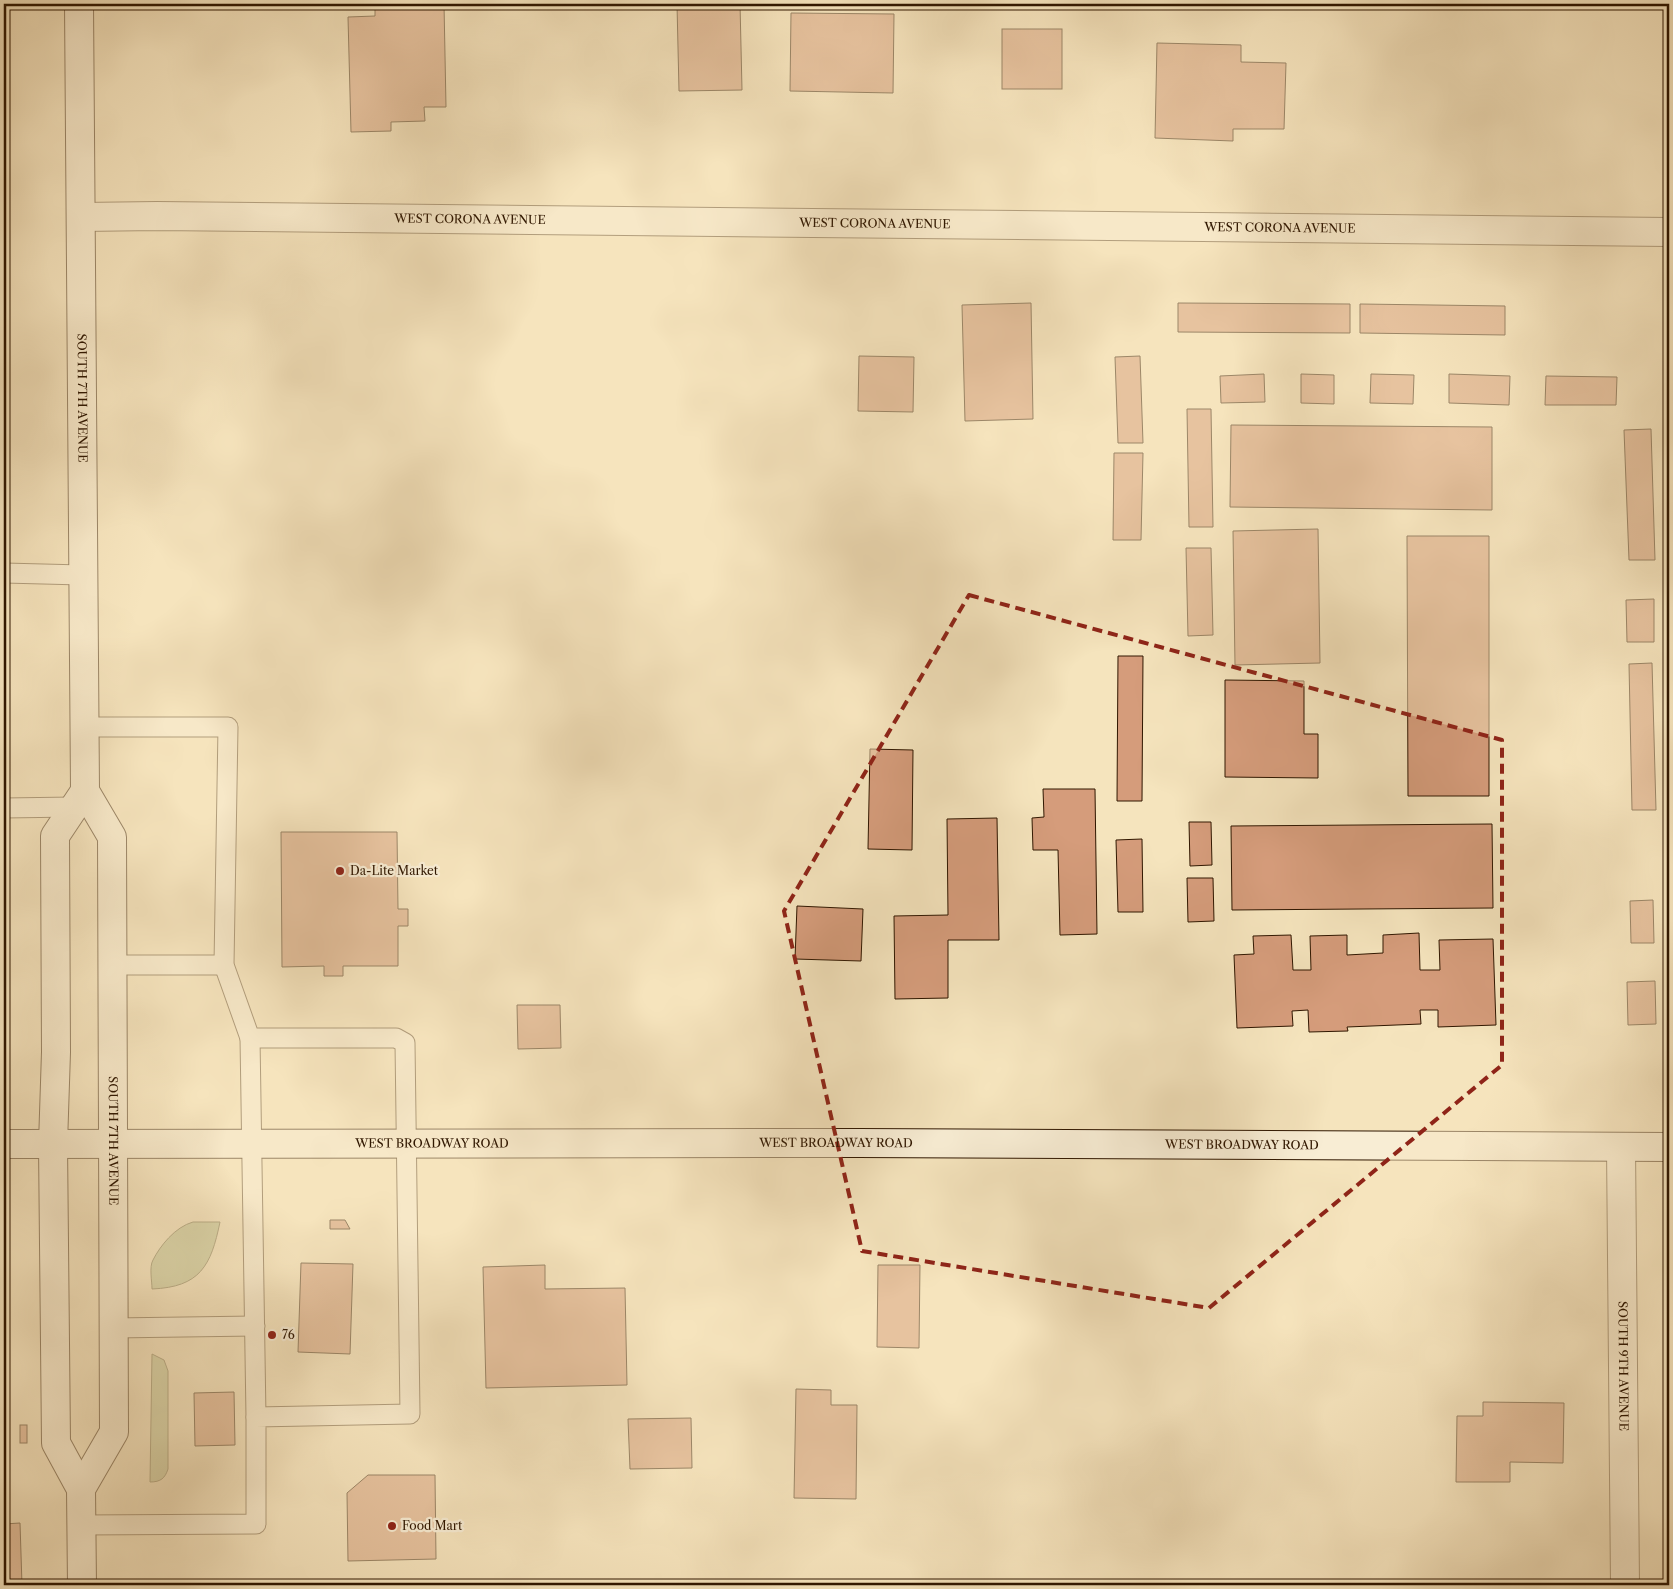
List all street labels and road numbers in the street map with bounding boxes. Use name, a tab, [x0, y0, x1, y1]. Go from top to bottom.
street label: WEST CORONA AVENUE	[393, 211, 546, 227]
street label: WEST CORONA AVENUE	[798, 215, 951, 231]
street label: WEST CORONA AVENUE	[1203, 219, 1356, 236]
street label: SOUTH 7TH AVENUE	[75, 333, 90, 463]
street label: SOUTH 7TH AVENUE	[106, 1076, 121, 1205]
street label: WEST BROADWAY ROAD	[354, 1135, 509, 1151]
street label: WEST BROADWAY ROAD	[758, 1135, 913, 1150]
street label: WEST BROADWAY ROAD	[1164, 1137, 1319, 1152]
street label: SOUTH 9TH AVENUE	[1615, 1301, 1632, 1431]

